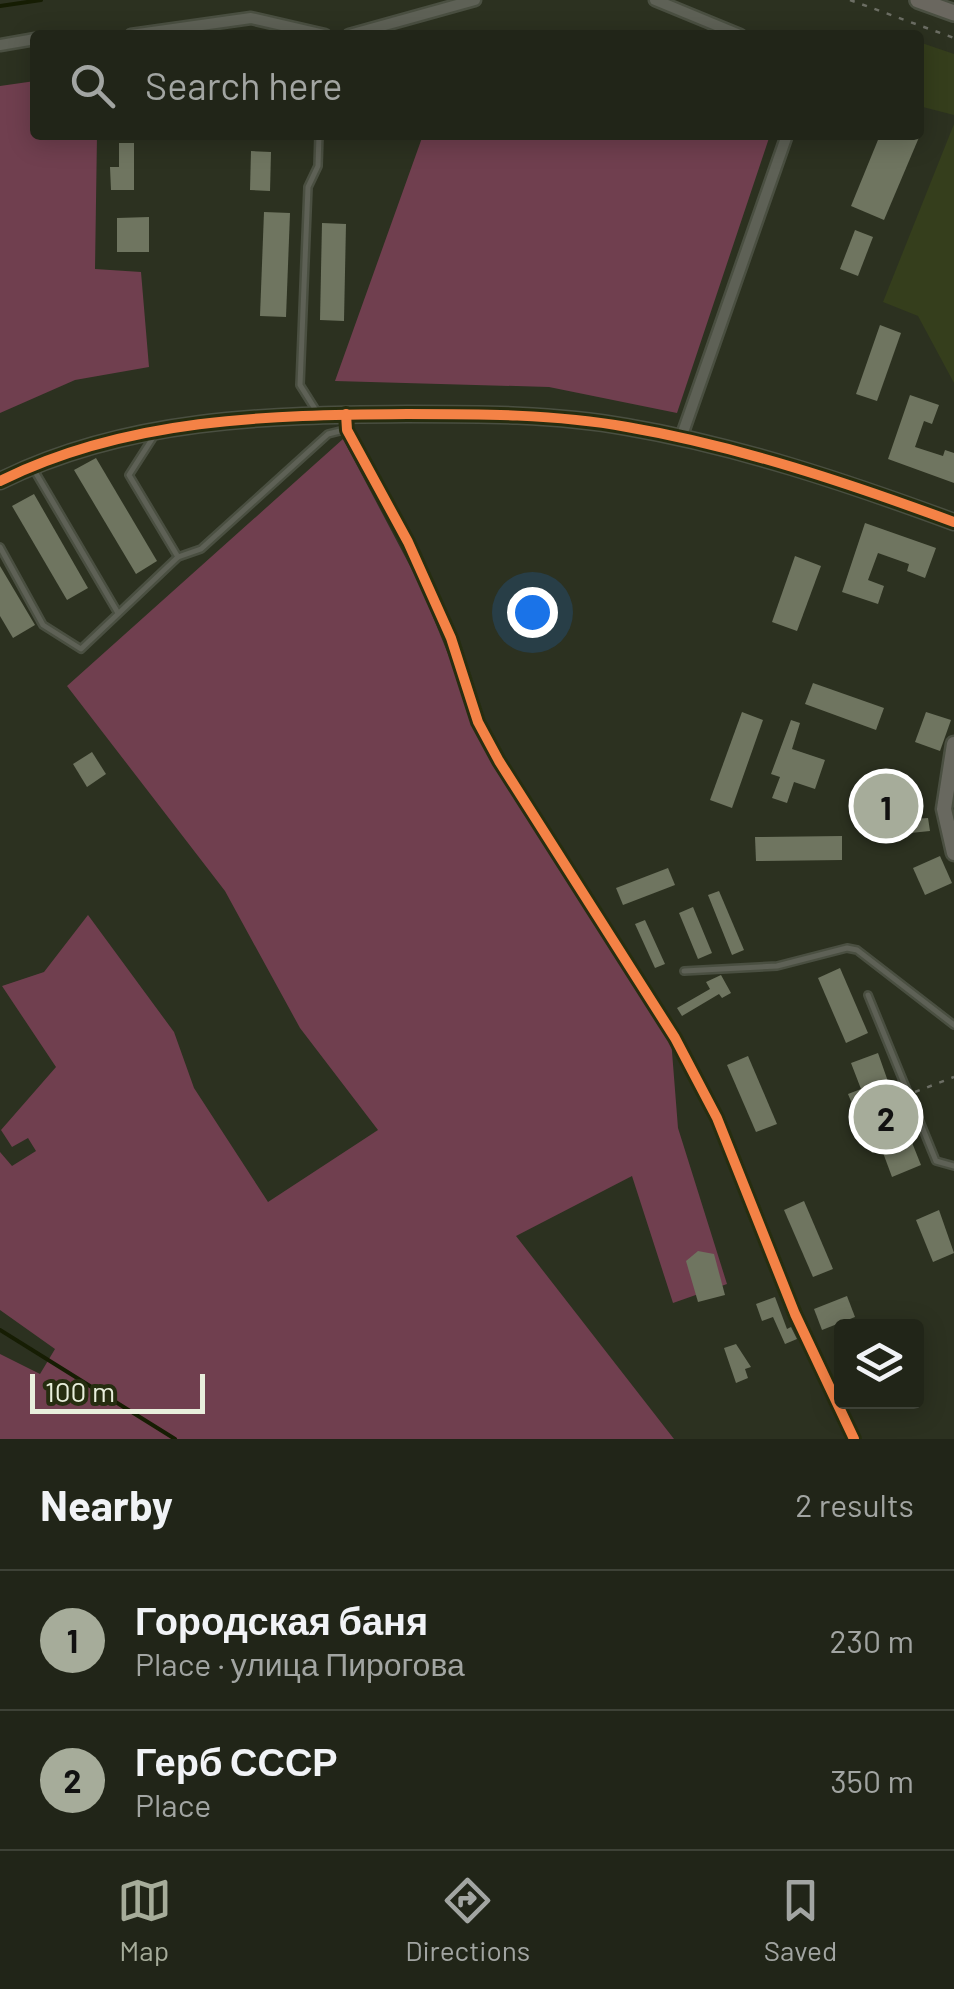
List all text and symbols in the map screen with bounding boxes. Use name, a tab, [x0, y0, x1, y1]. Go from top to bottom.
search box	[30, 30, 924, 140]
icon: search	[65, 58, 120, 113]
text: Search here	[145, 62, 343, 108]
your location	[507, 587, 558, 638]
pin: 1	[854, 768, 918, 844]
pin: 2	[854, 1080, 918, 1154]
map controls	[834, 1319, 924, 1409]
button: layers	[834, 1319, 924, 1409]
scale bar	[30, 1369, 205, 1414]
text: 100 m	[45, 1374, 115, 1408]
text: Nearby	[40, 1479, 173, 1529]
text: 2 results	[795, 1485, 914, 1523]
text: Городская баня	[135, 1597, 428, 1643]
text: 1	[67, 1621, 78, 1659]
text: 230 m	[830, 1621, 914, 1659]
text: Place · улица Пирогова	[135, 1644, 465, 1682]
text: Герб СССР	[135, 1738, 338, 1784]
text: 2	[64, 1761, 81, 1799]
text: 350 m	[830, 1761, 914, 1799]
text: Place	[135, 1785, 211, 1823]
tab: Map	[117, 1873, 172, 1967]
tab: Directions	[405, 1873, 530, 1967]
tab: Saved	[764, 1873, 837, 1967]

